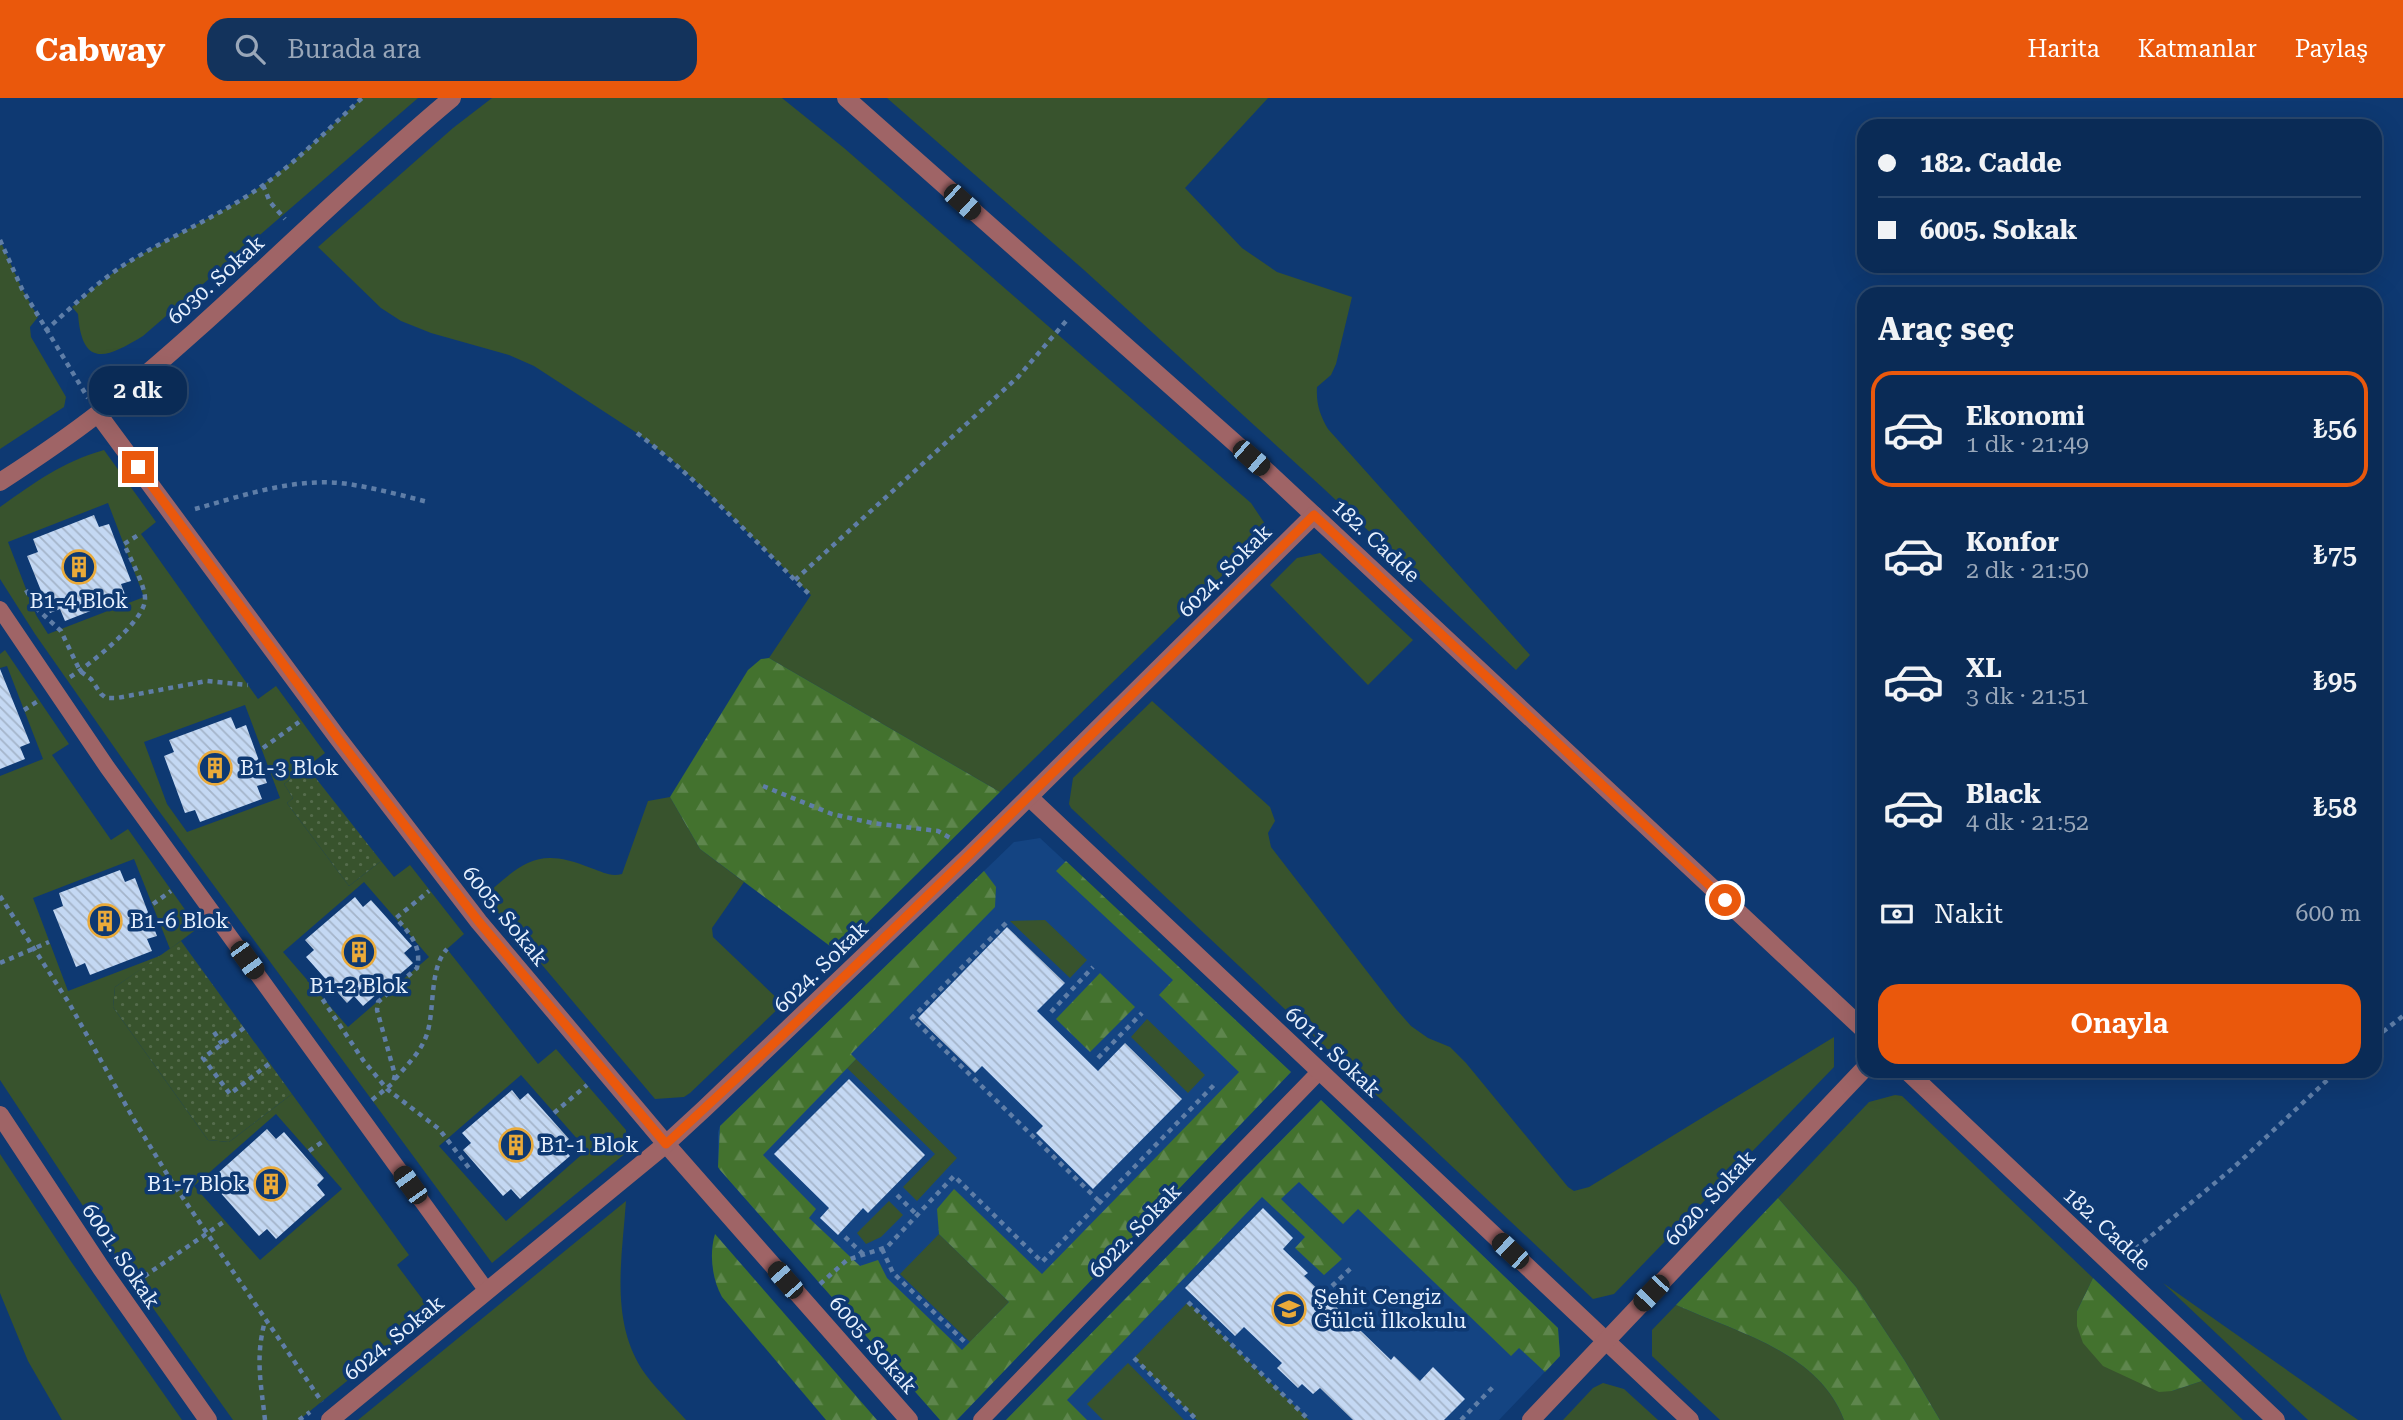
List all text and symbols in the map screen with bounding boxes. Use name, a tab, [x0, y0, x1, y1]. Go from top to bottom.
search box	[207, 18, 697, 81]
text: Cabway	[35, 30, 165, 69]
icon: search	[231, 30, 269, 68]
text: Burada ara	[287, 34, 421, 64]
text: Harita	[2028, 35, 2100, 63]
text: Katmanlar	[2138, 35, 2257, 63]
text: Paylaş	[2295, 35, 2368, 63]
text: 182. Cadde	[1920, 148, 2062, 178]
car	[940, 180, 985, 224]
text: 6005. Sokak	[1920, 215, 2077, 245]
street label: 6030. Sokak	[163, 230, 269, 330]
text: Araç seç	[1878, 310, 2014, 348]
callout: 2 dk	[89, 366, 187, 414]
text: 2 dk	[113, 377, 163, 404]
icon: car	[1882, 398, 1945, 461]
text: Ekonomi	[1966, 401, 2085, 431]
text: ₺56	[2313, 414, 2357, 444]
text: 1 dk · 21:49	[1966, 431, 2089, 458]
car	[1229, 436, 1274, 480]
route end	[122, 451, 154, 483]
street label: 182. Cadde	[1327, 494, 1425, 588]
street label: 6024. Sokak	[1174, 520, 1276, 622]
icon: car	[1882, 524, 1945, 587]
text: Konfor	[1966, 527, 2059, 557]
text: ₺75	[2313, 540, 2357, 570]
building icon: B1-4 Blok	[60, 548, 98, 586]
text: 2 dk · 21:50	[1966, 557, 2089, 584]
place label: B1-4 Blok	[30, 589, 128, 613]
icon: car	[1882, 650, 1945, 713]
text: XL	[1966, 653, 2002, 683]
text: ₺95	[2313, 666, 2357, 696]
text: 3 dk · 21:51	[1966, 683, 2089, 710]
building icon: B1-3 Blok	[196, 749, 234, 787]
place label: B1-3 Blok	[240, 756, 339, 780]
icon: car	[1882, 776, 1945, 839]
text: Black	[1966, 779, 2041, 809]
text: ₺58	[2313, 792, 2357, 822]
text: 4 dk · 21:52	[1966, 809, 2089, 836]
street label: 6005. Sokak	[457, 861, 553, 971]
route start	[1709, 884, 1741, 916]
icon: cash	[1878, 895, 1916, 933]
text: Nakit	[1934, 899, 2003, 929]
text: 600 m	[2296, 900, 2361, 927]
building icon: B1-6 Blok	[86, 902, 124, 940]
place label: B1-6 Blok	[130, 909, 229, 933]
street label: 6024. Sokak	[769, 916, 873, 1018]
building icon: B1-2 Blok	[340, 933, 378, 971]
car	[227, 937, 268, 983]
place label: B1-2 Blok	[310, 974, 408, 998]
button: Onayla	[1878, 984, 2361, 1064]
street label: 6011. Sokak	[1280, 1002, 1386, 1102]
building icon: B1-1 Blok	[497, 1126, 535, 1164]
place label: B1-1 Blok	[540, 1133, 639, 1157]
street label: 6020. Sokak	[1660, 1145, 1760, 1251]
car	[390, 1162, 431, 1208]
building icon: B1-7 Blok	[252, 1165, 290, 1203]
place label: B1-7 Blok	[147, 1172, 246, 1196]
street label: 6022. Sokak	[1084, 1179, 1186, 1283]
street label: 182. Cadde	[2058, 1182, 2156, 1276]
street label: 6001. Sokak	[77, 1199, 165, 1313]
car	[1488, 1229, 1533, 1273]
car	[764, 1257, 807, 1303]
car	[1629, 1271, 1674, 1315]
place label: Şehit Cengiz Gülcü İlkokulu	[1314, 1285, 1466, 1333]
street label: 6024. Sokak	[339, 1290, 449, 1386]
school or university icon: Şehit Cengiz Gülcü İlkokulu	[1270, 1290, 1308, 1328]
street label: 6005. Sokak	[824, 1291, 922, 1399]

